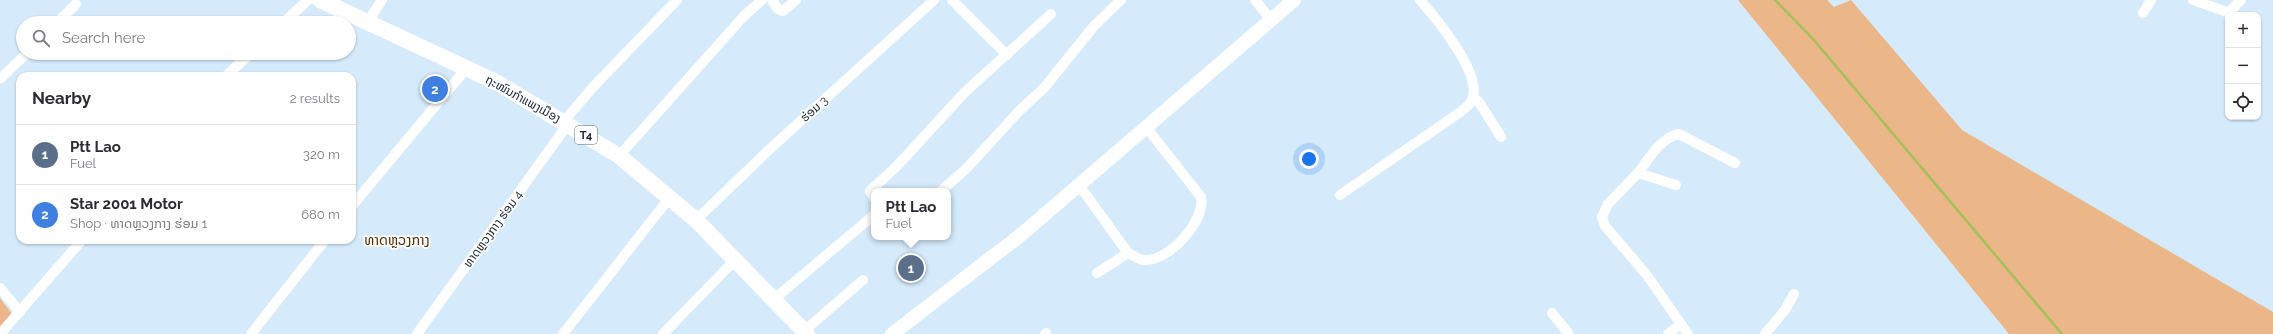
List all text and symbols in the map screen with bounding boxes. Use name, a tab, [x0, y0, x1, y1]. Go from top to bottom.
map controls	[2225, 12, 2261, 120]
button: +	[2225, 12, 2261, 48]
search box	[16, 16, 356, 60]
icon: search	[30, 27, 52, 49]
text: Search here	[62, 29, 145, 47]
button: −	[2225, 48, 2261, 84]
street label: ຖະໜົນກຳແພງເມືອງ	[483, 72, 563, 126]
pin: 2	[422, 74, 448, 104]
button: locate	[2225, 84, 2261, 120]
text: Nearby	[32, 88, 91, 108]
text: 2 results	[290, 91, 340, 106]
street label: ຮ່ອມ 3	[798, 93, 830, 125]
road number: T4	[575, 126, 597, 144]
text: Ptt Lao	[70, 138, 121, 156]
text: 1	[42, 147, 48, 162]
text: 320 m	[303, 147, 340, 162]
your location	[1299, 149, 1319, 169]
text: Fuel	[70, 156, 96, 171]
street label: ທາດຫຼວງກາງ ຮ່ອມ 4	[461, 188, 526, 270]
popup	[871, 188, 951, 240]
text: Star 2001 Motor	[70, 195, 183, 213]
text: Ptt Lao	[886, 198, 936, 216]
text: 2	[41, 207, 49, 222]
text: 680 m	[301, 207, 340, 222]
text: Shop · ທາດຫຼວງກາງ ຮ່ອມ 1	[70, 216, 207, 231]
text: Fuel	[886, 216, 912, 231]
district label: ທາດຫຼວງກາງ	[364, 232, 430, 248]
pin: 1	[898, 253, 924, 283]

